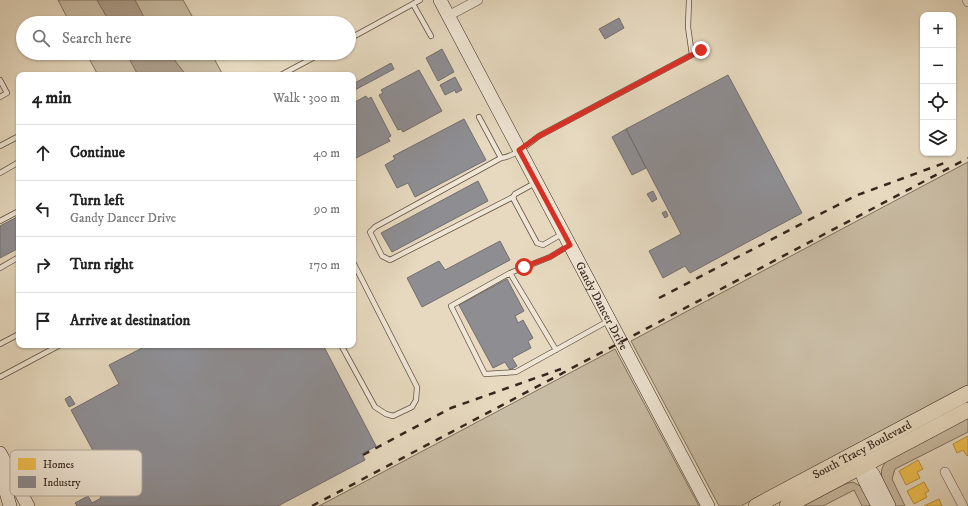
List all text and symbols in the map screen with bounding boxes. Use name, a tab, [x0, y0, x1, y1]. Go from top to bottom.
map controls	[920, 12, 956, 156]
button: +	[920, 12, 956, 48]
search box	[16, 16, 356, 60]
icon: search	[30, 27, 52, 49]
text: Search here	[62, 29, 131, 48]
route end	[692, 41, 710, 59]
button: −	[920, 48, 956, 84]
button: locate	[920, 84, 956, 120]
text: 4 min	[32, 87, 71, 109]
text: Walk · 300 m	[273, 90, 340, 106]
button: layers	[920, 120, 956, 156]
icon: ahead	[32, 142, 54, 164]
text: Continue	[70, 143, 125, 162]
text: 40 m	[313, 145, 340, 161]
text: Turn left	[70, 191, 124, 210]
icon: left	[32, 198, 54, 220]
text: 90 m	[314, 201, 340, 217]
text: Gandy Dancer Drive	[70, 210, 176, 226]
icon: right	[32, 254, 54, 276]
text: Turn right	[70, 255, 133, 274]
text: 170 m	[309, 257, 340, 273]
route start	[515, 258, 533, 276]
street label: Gandy Dancer Drive	[572, 259, 631, 353]
icon: arrive	[32, 310, 54, 332]
text: Arrive at destination	[70, 311, 190, 330]
street label: South Tracy Boulevard	[810, 417, 914, 483]
legend	[10, 450, 142, 496]
text: Homes	[43, 458, 74, 472]
text: Industry	[43, 476, 81, 490]

